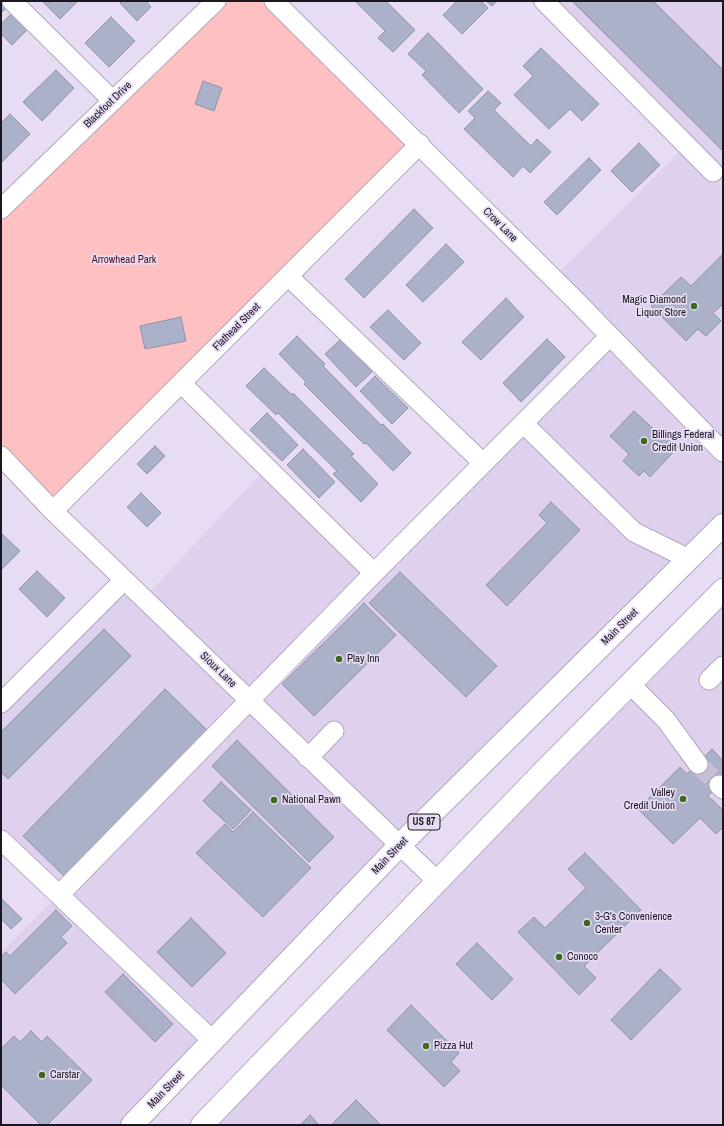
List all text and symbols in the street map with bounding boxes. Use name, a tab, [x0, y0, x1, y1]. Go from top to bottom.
street label: Blackfoot Drive	[81, 79, 135, 131]
street label: Crow Lane	[480, 205, 520, 245]
park label: Arrowhead Park	[92, 253, 156, 267]
place label: Magic Diamond Liquor Store	[622, 293, 686, 319]
street label: Flathead Street	[211, 301, 263, 353]
marker: Magic Diamond Liquor Store	[689, 301, 699, 311]
place label: Billings Federal Credit Union	[652, 428, 714, 454]
marker: Billings Federal Credit Union	[639, 436, 649, 446]
street label: Main Street	[599, 606, 641, 648]
street label: Sioux Lane	[197, 649, 239, 691]
place label: Play Inn	[347, 652, 380, 666]
marker: Play Inn	[334, 654, 344, 664]
place label: Valley Credit Union	[624, 786, 675, 812]
place label: National Pawn	[282, 793, 341, 807]
marker: Valley Credit Union	[678, 794, 688, 804]
marker: National Pawn	[269, 795, 279, 805]
road number: US 87	[408, 814, 440, 830]
street label: Main Street	[369, 835, 411, 877]
place label: 3-G's Convenience Center	[595, 910, 672, 936]
marker: 3-G's Convenience Center	[582, 918, 592, 928]
place label: Conoco	[567, 950, 598, 964]
marker: Conoco	[554, 952, 564, 962]
place label: Pizza Hut	[434, 1039, 473, 1053]
marker: Pizza Hut	[421, 1041, 431, 1051]
place label: Carstar	[50, 1068, 80, 1082]
street label: Main Street	[145, 1069, 187, 1111]
marker: Carstar	[37, 1070, 47, 1080]

